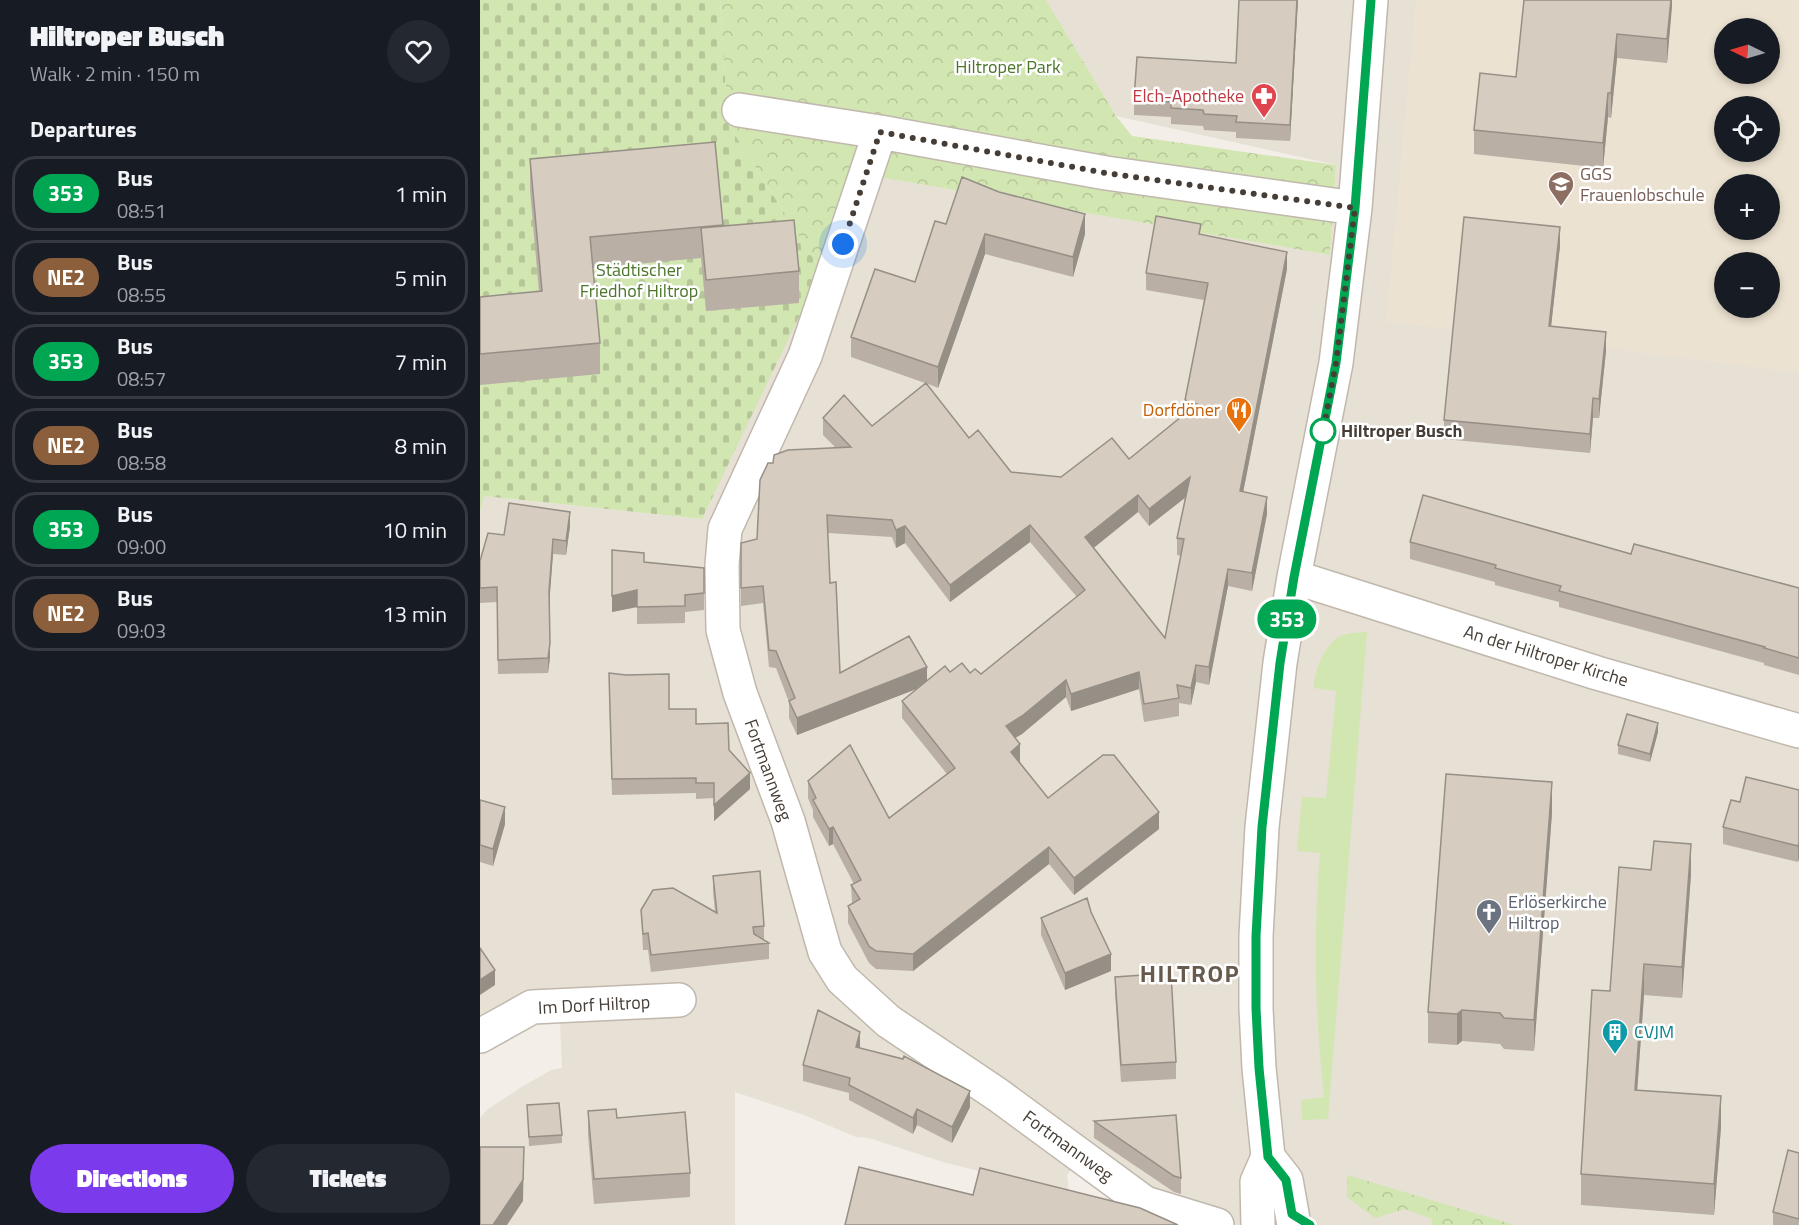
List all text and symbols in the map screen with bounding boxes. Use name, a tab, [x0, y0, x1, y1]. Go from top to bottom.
text: Hiltroper Busch	[30, 14, 224, 57]
north arrow	[1714, 18, 1780, 84]
map controls	[1714, 18, 1780, 318]
button: heart	[387, 20, 450, 83]
park label: Hiltroper Park	[955, 53, 1061, 80]
text: Walk · 2 min · 150 m	[30, 58, 200, 89]
pharmacy icon: Elch-Apotheke	[1249, 81, 1279, 119]
place label: Elch-Apotheke	[1132, 82, 1244, 109]
button: locate	[1714, 96, 1780, 162]
text: Departures	[30, 112, 137, 146]
place label: GGS Frauenlobschule	[1580, 160, 1704, 208]
text: Bus	[117, 161, 153, 195]
school or university icon: GGS Frauenlobschule	[1546, 169, 1576, 207]
button: +	[1714, 174, 1780, 240]
text: 353	[48, 177, 84, 209]
text: 1 min	[395, 177, 447, 211]
text: 08:51	[117, 195, 166, 226]
your location	[828, 229, 858, 259]
text: Bus	[117, 245, 153, 279]
button: −	[1714, 252, 1780, 318]
park label: Städtischer Friedhof Hiltrop	[580, 256, 698, 304]
text: NE2	[47, 261, 85, 293]
text: 5 min	[395, 261, 447, 295]
text: 08:55	[117, 279, 166, 310]
text: Bus	[117, 329, 153, 363]
text: 353	[48, 345, 84, 377]
text: 7 min	[395, 345, 447, 379]
text: 08:57	[117, 363, 166, 394]
restaurant icon: Dorfdöner	[1224, 395, 1254, 433]
place label: Dorfdöner	[1143, 396, 1220, 423]
text: Bus	[117, 413, 153, 447]
place label: Hiltroper Busch	[1341, 417, 1463, 444]
marker: Hiltroper Busch	[1310, 418, 1336, 444]
text: NE2	[47, 429, 85, 461]
text: 8 min	[395, 429, 447, 463]
text: 08:58	[117, 447, 166, 478]
text: Bus	[117, 497, 153, 531]
text: 353	[48, 513, 84, 545]
text: 10 min	[382, 513, 447, 547]
text: 09:00	[117, 531, 166, 562]
text: Bus	[117, 581, 153, 615]
text: NE2	[47, 597, 85, 629]
text: 13 min	[382, 597, 447, 631]
line badge: 353	[1252, 600, 1322, 638]
text: 353	[1269, 603, 1305, 635]
text: 09:03	[117, 615, 166, 646]
street label: An der Hiltroper Kirche	[1460, 618, 1632, 693]
street label: Fortmannweg	[738, 715, 799, 824]
place label: Erlöserkirche Hiltrop	[1508, 888, 1607, 936]
church icon: Erlöserkirche Hiltrop	[1474, 897, 1504, 935]
district label: HILTROP	[1140, 955, 1240, 991]
street label: Im Dorf Hiltrop	[537, 988, 651, 1021]
building icon: CVJM	[1600, 1017, 1630, 1055]
place label: CVJM	[1634, 1018, 1674, 1045]
street label: Fortmannweg	[1017, 1103, 1119, 1188]
button: Directions	[30, 1144, 234, 1213]
button: Tickets	[246, 1144, 450, 1213]

